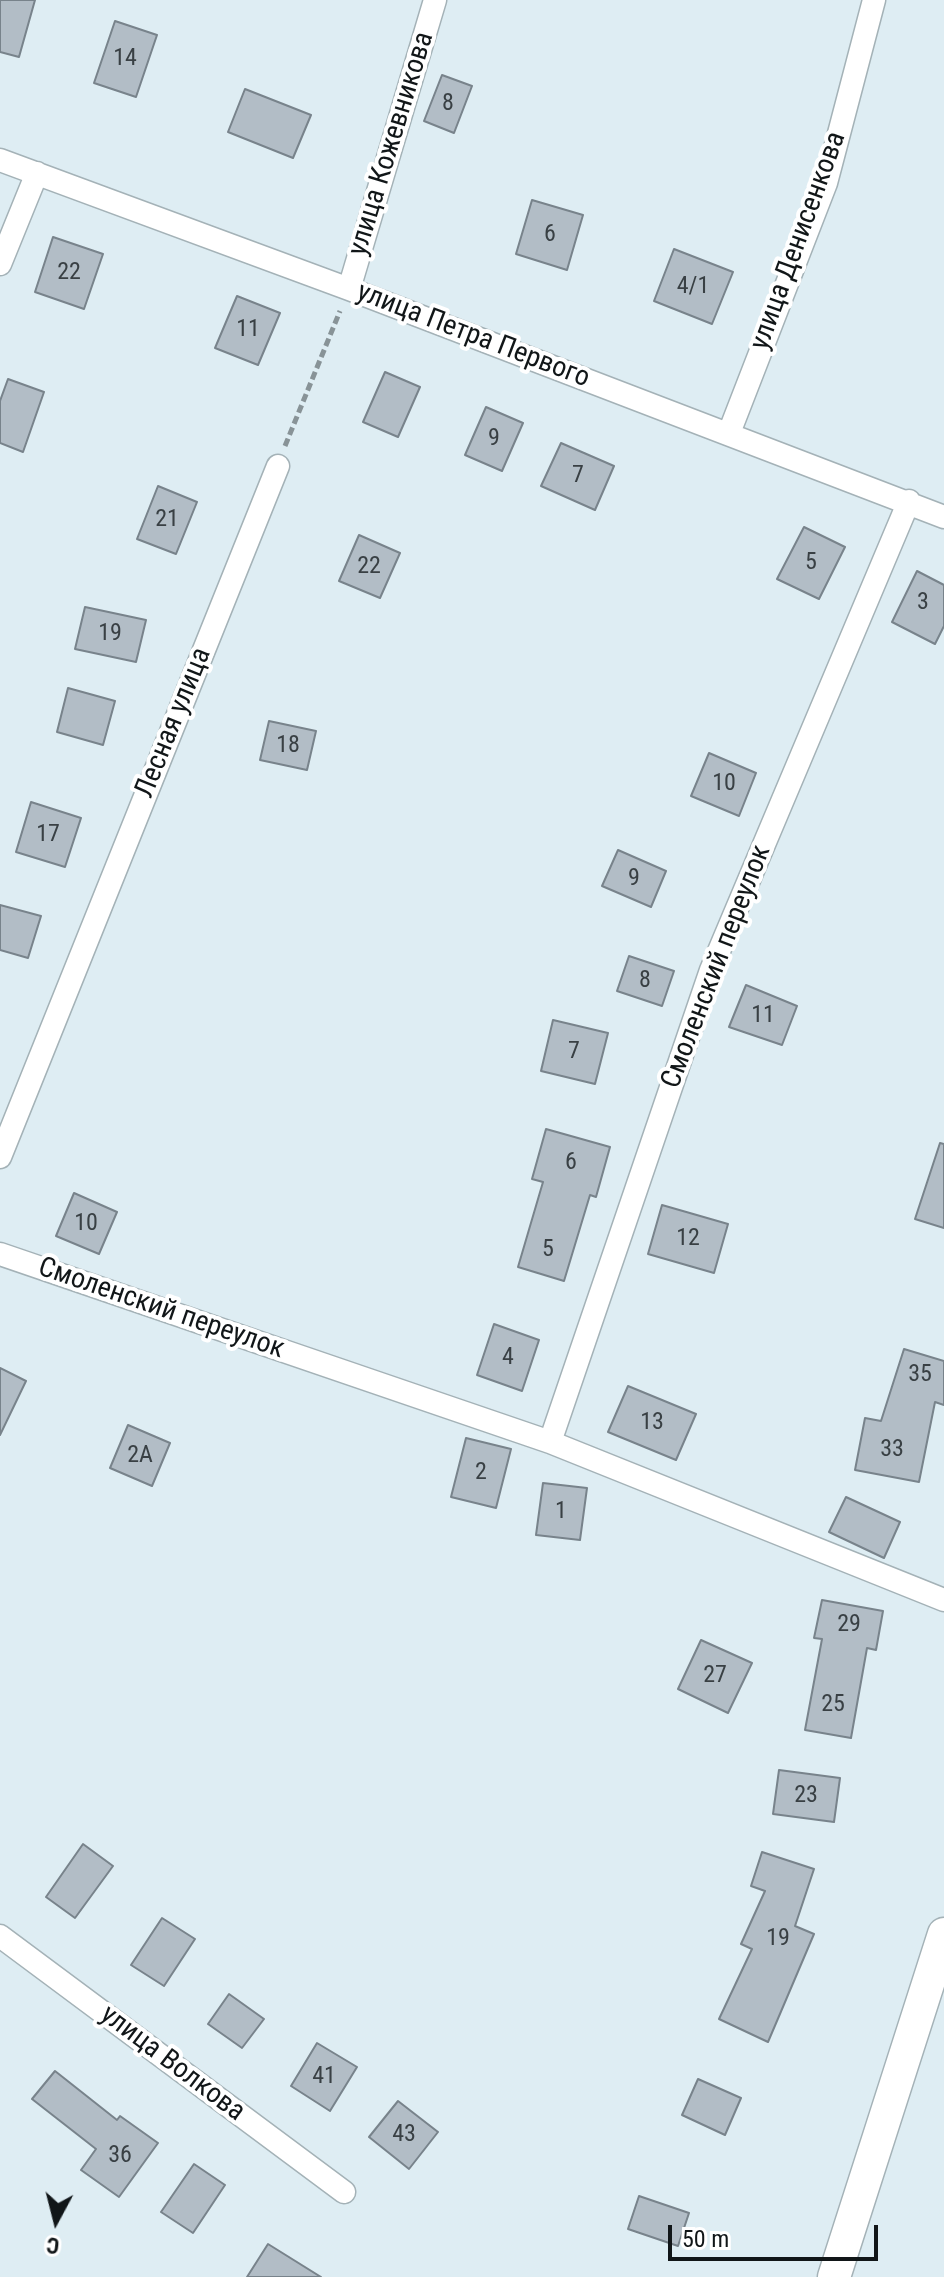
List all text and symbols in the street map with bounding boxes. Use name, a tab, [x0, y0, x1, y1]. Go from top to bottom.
street label: улица Кожевникова	[342, 28, 442, 260]
house number: 14	[113, 45, 137, 73]
house number: 8	[442, 90, 454, 118]
street label: улица Денисенкова	[744, 128, 854, 354]
house number: 6	[544, 221, 556, 249]
house number: 22	[57, 259, 81, 287]
house number: 4/1	[677, 273, 709, 301]
street label: улица Петра Первого	[352, 276, 594, 396]
house number: 11	[236, 316, 260, 344]
house number: 9	[488, 425, 500, 453]
house number: 7	[572, 462, 584, 490]
house number: 21	[155, 506, 179, 534]
house number: 5	[805, 549, 817, 577]
house number: 22	[357, 553, 381, 581]
house number: 3	[917, 589, 929, 617]
house number: 19	[98, 620, 122, 648]
street label: Лесная улица	[129, 643, 219, 803]
house number: 18	[276, 732, 300, 760]
house number: 10	[712, 770, 736, 798]
house number: 17	[36, 821, 60, 849]
street label: Смоленский переулок	[655, 841, 779, 1093]
house number: 9	[628, 865, 640, 893]
house number: 8	[639, 967, 651, 995]
house number: 11	[751, 1002, 775, 1030]
house number: 7	[568, 1038, 580, 1066]
house number: 6	[565, 1149, 577, 1177]
house number: 10	[74, 1210, 98, 1238]
house number: 12	[676, 1225, 700, 1253]
house number: 5	[542, 1236, 554, 1264]
street label: Смоленский переулок	[34, 1251, 288, 1367]
house number: 4	[502, 1344, 514, 1372]
house number: 35	[908, 1361, 932, 1389]
house number: 13	[640, 1409, 664, 1437]
house number: 33	[880, 1436, 904, 1464]
house number: 2А	[127, 1442, 153, 1470]
house number: 2	[475, 1459, 487, 1487]
house number: 1	[555, 1498, 567, 1526]
house number: 29	[837, 1611, 861, 1639]
house number: 27	[703, 1662, 727, 1690]
house number: 25	[821, 1691, 845, 1719]
house number: 23	[794, 1782, 818, 1810]
house number: 19	[766, 1925, 790, 1953]
street label: улица Волкова	[93, 1999, 251, 2129]
house number: 41	[312, 2063, 336, 2091]
house number: 43	[392, 2121, 416, 2149]
house number: 36	[108, 2142, 132, 2170]
north arrow	[16, 2181, 96, 2261]
scale bar	[672, 2209, 882, 2259]
text: 50 m	[682, 2225, 729, 2253]
text: С	[45, 2232, 61, 2258]

